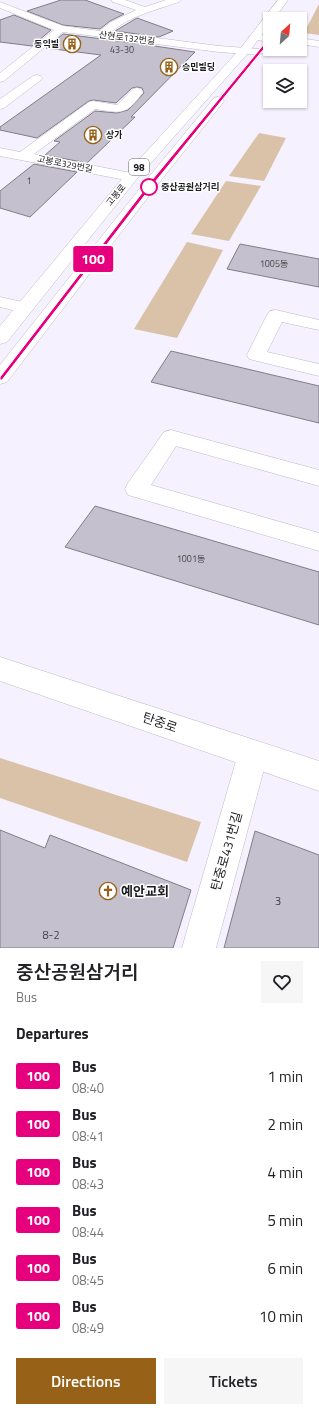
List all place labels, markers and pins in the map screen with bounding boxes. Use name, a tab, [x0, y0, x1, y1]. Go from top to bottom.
building icon: 동익빌	[62, 34, 82, 54]
place label: 동익빌	[33, 37, 59, 50]
building icon: 승민빌딩	[159, 57, 179, 77]
place label: 승민빌딩	[182, 60, 215, 73]
building icon: 상가	[83, 125, 103, 145]
place label: 상가	[106, 128, 123, 141]
marker: 중산공원삼거리	[140, 178, 158, 196]
place label: 중산공원삼거리	[161, 180, 219, 193]
church icon: 예안교회	[98, 881, 118, 901]
place label: 예안교회	[121, 881, 169, 901]

